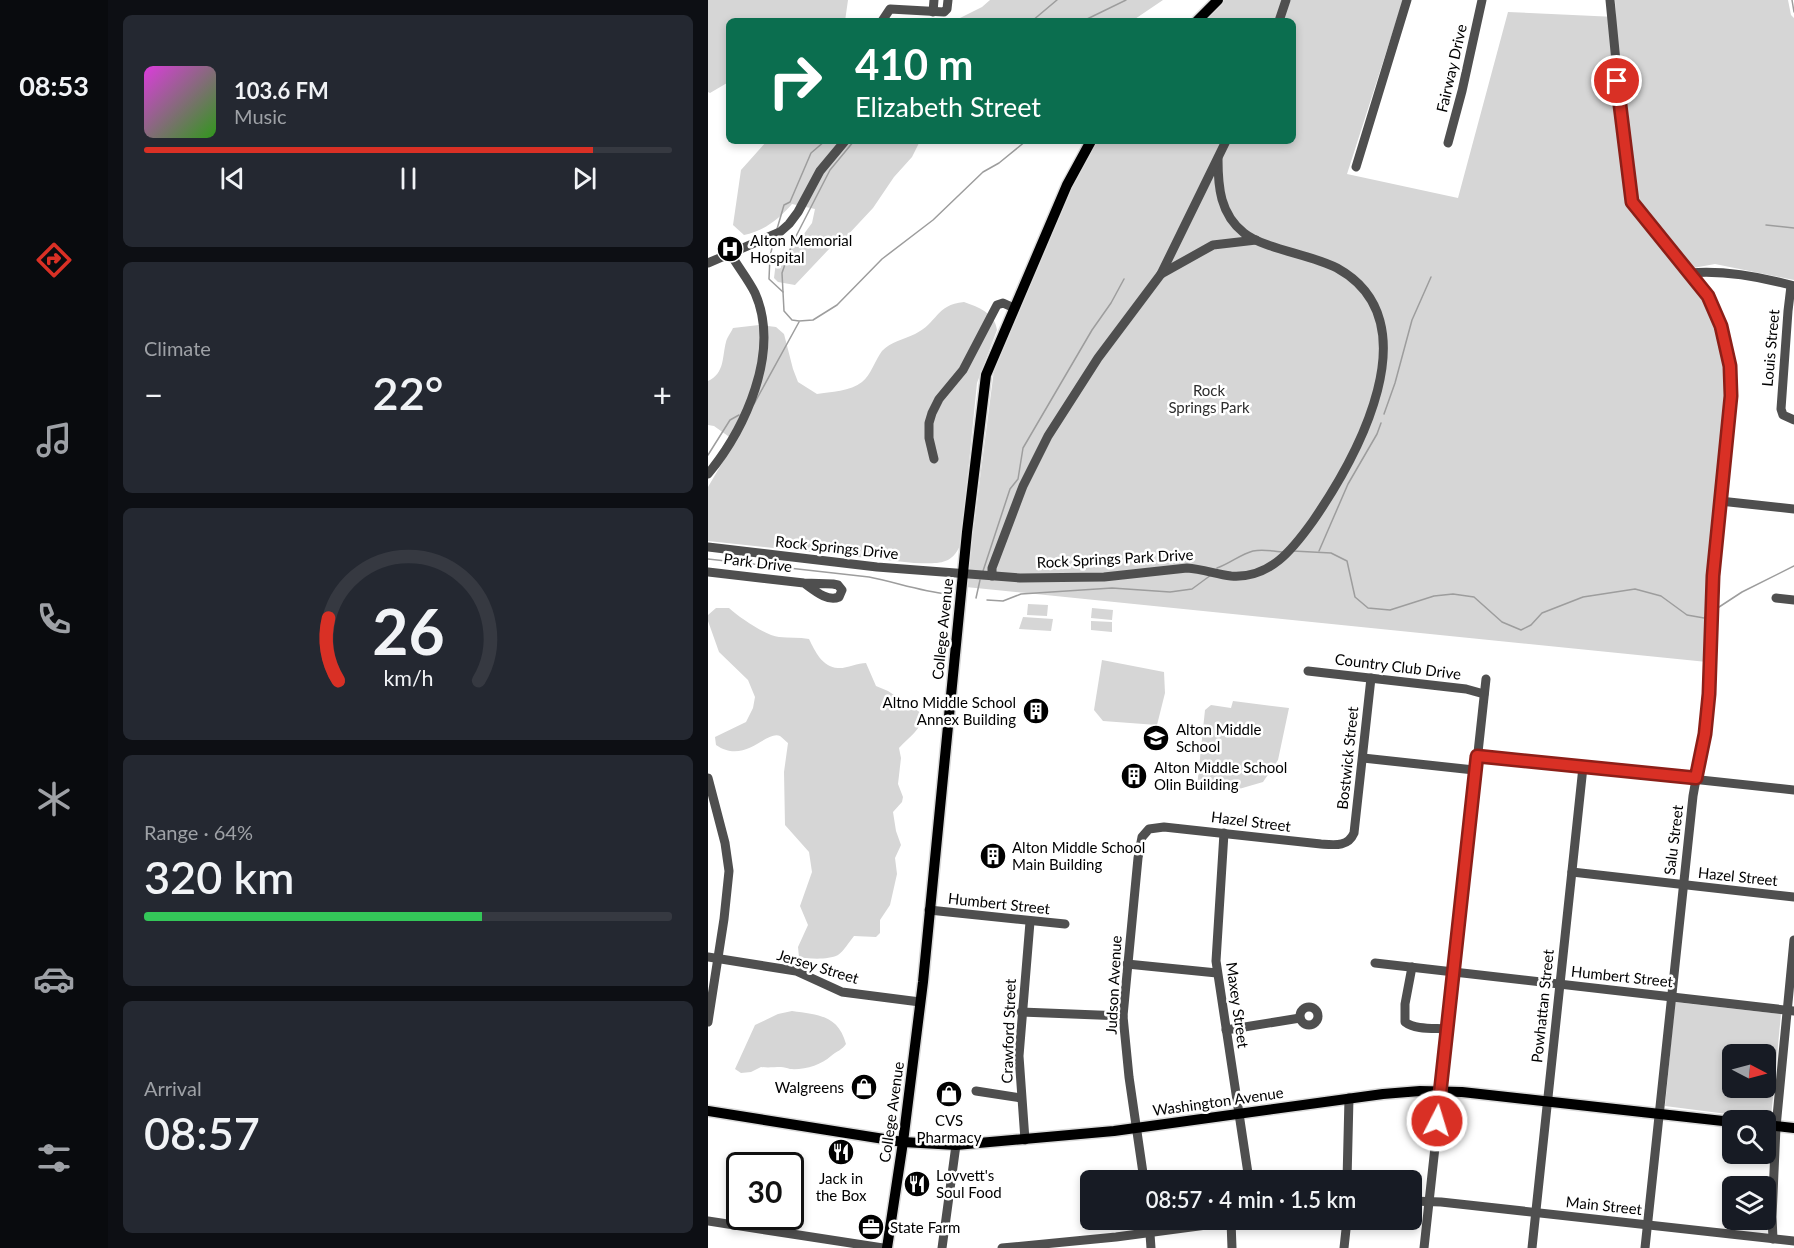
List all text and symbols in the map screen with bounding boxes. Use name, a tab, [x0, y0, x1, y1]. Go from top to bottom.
street label: Fairway Drive	[1432, 22, 1470, 114]
text: 410 m	[855, 39, 973, 89]
icon: right	[756, 42, 834, 120]
pin	[1591, 55, 1642, 106]
icon: arrive	[1600, 64, 1633, 97]
text: 08:53	[19, 69, 89, 102]
text: 103.6 FM	[234, 77, 329, 104]
text: Elizabeth Street	[855, 90, 1041, 123]
text: Music	[234, 104, 287, 128]
icon: previous	[216, 162, 249, 195]
icon: pause	[392, 162, 425, 195]
icon: next	[568, 162, 601, 195]
place label: Alton Memorial Hospital	[750, 231, 852, 266]
hospital icon: Alton Memorial Hospital	[715, 234, 745, 264]
icon: directions	[33, 239, 75, 281]
street label: Louis Street	[1758, 308, 1782, 387]
text: Climate	[144, 336, 211, 360]
text: 22°	[373, 366, 443, 420]
text: −	[144, 374, 163, 414]
text: +	[653, 374, 672, 414]
park label: Rock Springs Park	[1168, 381, 1250, 416]
icon: music	[33, 419, 75, 461]
street label: Rock Springs Drive	[775, 532, 900, 562]
street label: Rock Springs Park Drive	[1036, 545, 1194, 571]
street label: Park Drive	[723, 549, 793, 575]
street label: College Avenue	[928, 577, 956, 681]
text: 26	[372, 593, 444, 668]
icon: phone	[33, 598, 75, 640]
street label: Country Club Drive	[1334, 649, 1462, 683]
text: km/h	[383, 665, 433, 691]
place label: Altno Middle School Annex Building	[883, 693, 1016, 728]
building icon: Altno Middle School Annex Building	[1021, 696, 1051, 726]
street label: Bostwick Street	[1333, 705, 1361, 810]
place label: Alton Middle School	[1176, 720, 1261, 755]
school or university icon: Alton Middle School	[1141, 723, 1171, 753]
place label: Alton Middle School Olin Building	[1154, 758, 1287, 793]
building icon: Alton Middle School Olin Building	[1119, 761, 1149, 791]
icon: climate	[33, 778, 75, 820]
street label: Salu Street	[1660, 803, 1686, 876]
street label: Hazel Street	[1210, 807, 1292, 835]
text: Range · 64%	[144, 820, 253, 844]
place label: Alton Middle School Main Building	[1012, 838, 1145, 873]
building icon: Alton Middle School Main Building	[978, 841, 1008, 871]
text: 320 km	[144, 850, 294, 904]
street label: Hazel Street	[1697, 863, 1779, 889]
street label: Humbert Street	[947, 889, 1052, 917]
street label: Judson Avenue	[1101, 935, 1125, 1035]
street label: Jersey Street	[775, 945, 862, 987]
street label: Powhattan Street	[1527, 948, 1557, 1064]
icon: car	[33, 958, 75, 1000]
street label: Maxey Street	[1223, 961, 1253, 1050]
street label: Humbert Street	[1570, 962, 1675, 990]
street label: Crawford Street	[997, 978, 1019, 1084]
north arrow	[1722, 1044, 1776, 1098]
map controls	[1722, 1044, 1776, 1230]
street label: College Avenue	[875, 1060, 907, 1164]
shop icon: Walgreens	[849, 1072, 879, 1102]
text: Arrival	[144, 1076, 202, 1100]
place label: Walgreens	[775, 1078, 844, 1096]
shop icon: CVS Pharmacy	[934, 1079, 964, 1109]
street label: Washington Avenue	[1151, 1083, 1285, 1119]
position arrow	[1405, 1089, 1469, 1153]
text: 08:57	[144, 1106, 260, 1160]
button: search	[1722, 1110, 1776, 1164]
place label: CVS Pharmacy	[917, 1111, 982, 1146]
icon: filters	[33, 1137, 75, 1179]
restaurant icon: Jack in the Box	[826, 1137, 856, 1167]
speed limit sign: 30	[726, 1152, 804, 1230]
place label: Lovvett's Soul Food	[936, 1166, 1002, 1201]
place label: Jack in the Box	[816, 1169, 867, 1204]
restaurant icon: Lovvett's Soul Food	[902, 1169, 932, 1199]
button: layers	[1722, 1176, 1776, 1230]
text: 08:57 · 4 min · 1.5 km	[1146, 1186, 1356, 1213]
street label: Main Street	[1565, 1192, 1644, 1218]
office icon: State Farm	[856, 1212, 886, 1242]
place label: State Farm	[890, 1218, 960, 1236]

